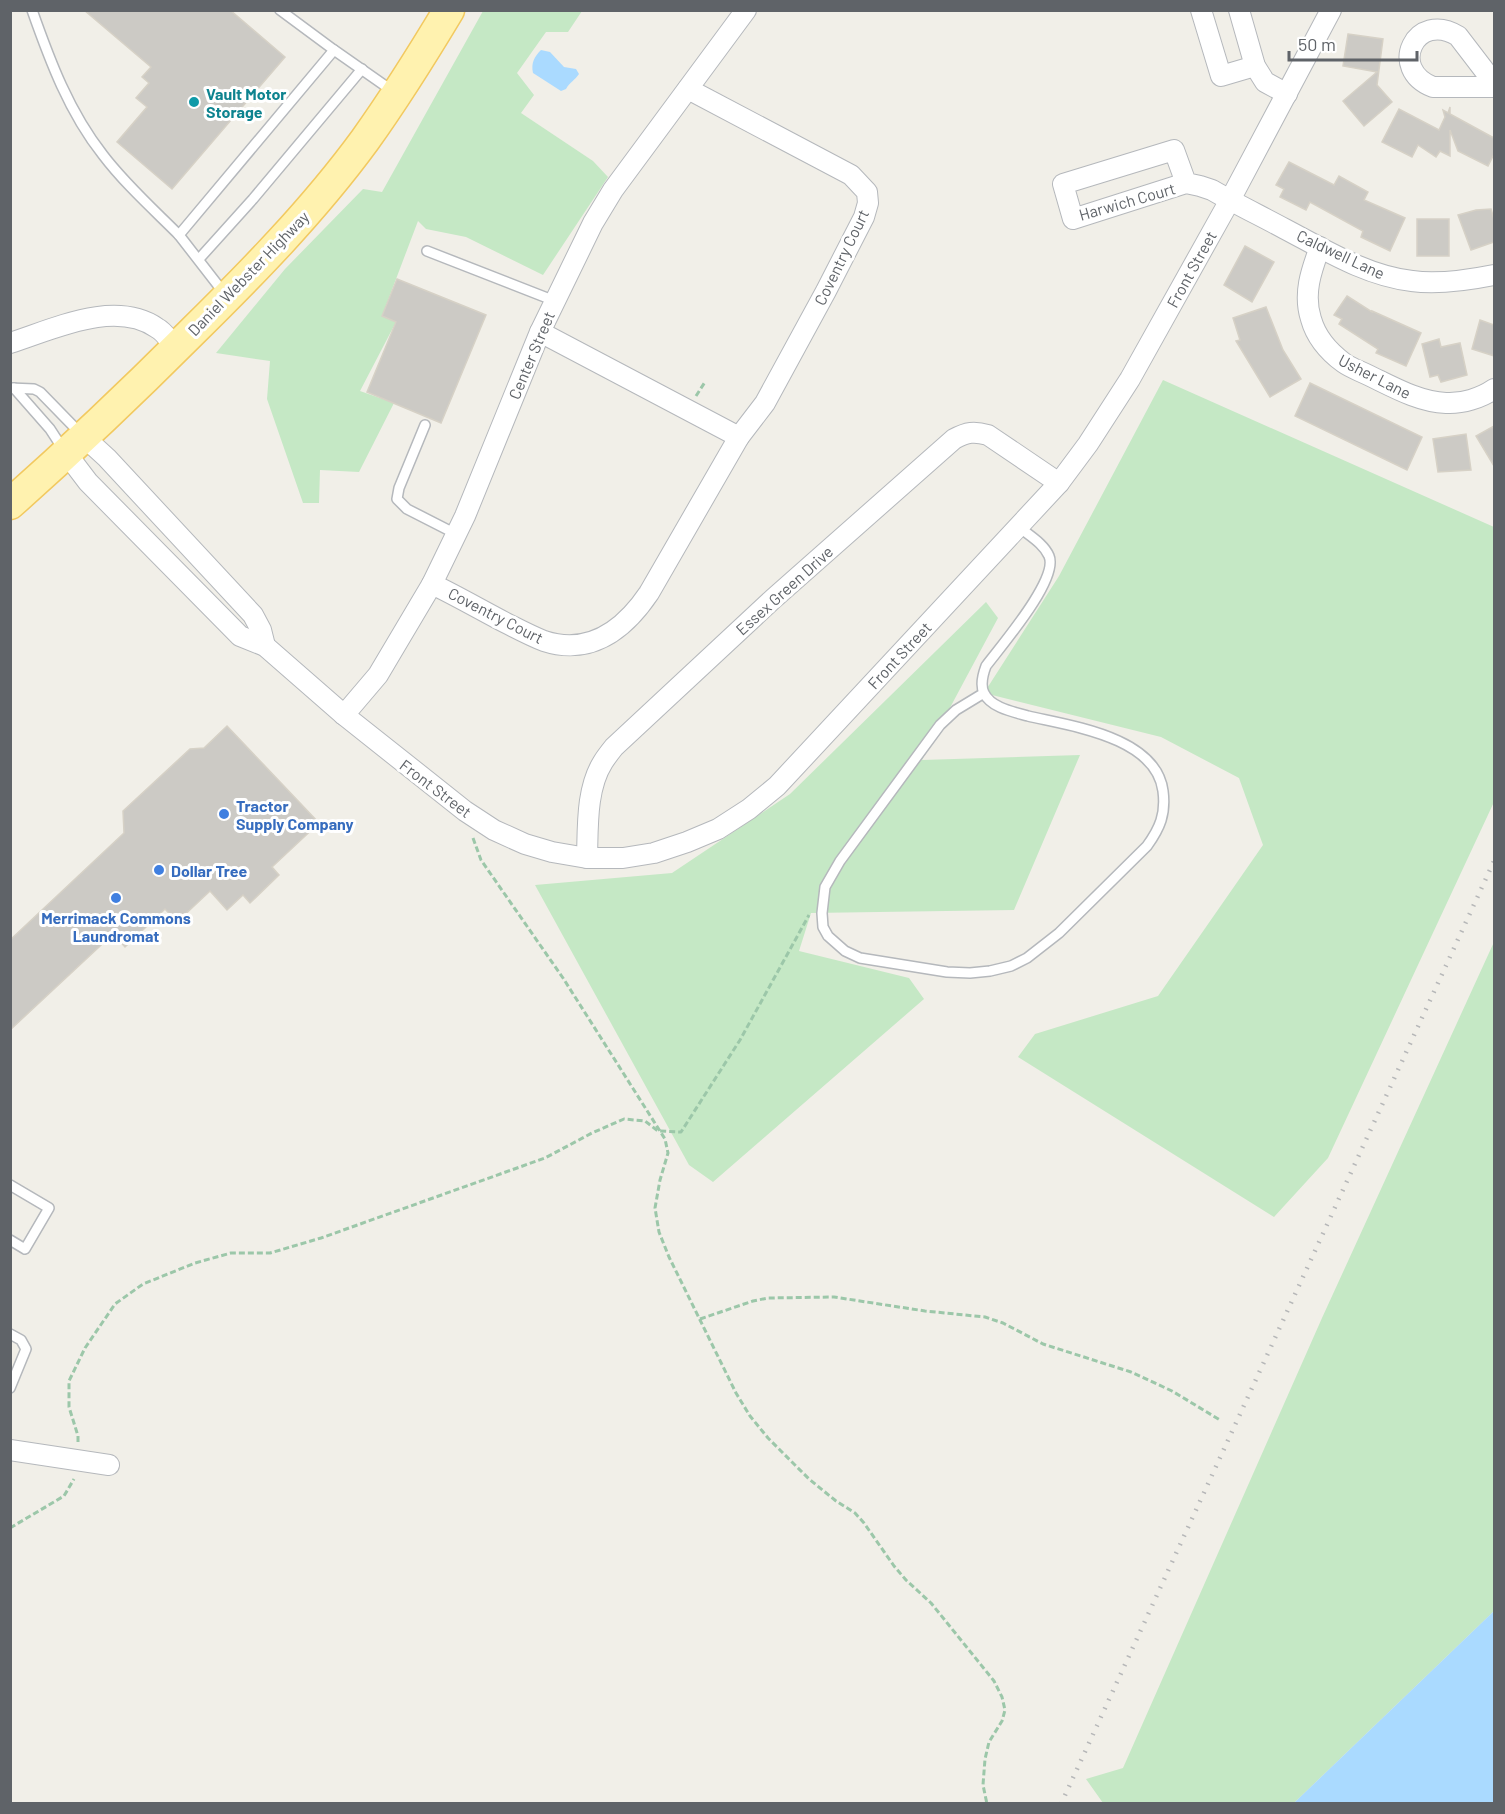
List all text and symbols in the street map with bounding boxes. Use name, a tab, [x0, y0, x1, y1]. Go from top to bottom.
scale bar	[1289, 24, 1416, 62]
text: 50 m	[1298, 33, 1336, 55]
place label: Vault Motor Storage	[206, 84, 286, 121]
marker: Vault Motor Storage	[187, 95, 201, 109]
street label: Harwich Court	[1077, 178, 1177, 224]
street label: Daniel Webster Highway	[184, 206, 313, 339]
street label: Coventry Court	[810, 206, 872, 308]
street label: Caldwell Lane	[1294, 225, 1388, 283]
street label: Front Street	[1162, 227, 1220, 311]
street label: Center Street	[504, 308, 558, 402]
street label: Usher Lane	[1336, 350, 1414, 402]
street label: Essex Green Drive	[732, 541, 836, 639]
street label: Coventry Court	[445, 583, 547, 647]
street label: Front Street	[863, 618, 935, 692]
street label: Front Street	[396, 755, 476, 821]
place label: Tractor Supply Company	[236, 796, 354, 833]
marker: Tractor Supply Company	[217, 807, 231, 821]
place label: Dollar Tree	[171, 861, 247, 880]
marker: Dollar Tree	[152, 863, 166, 877]
marker: Merrimack Commons Laundromat	[109, 891, 123, 905]
place label: Merrimack Commons Laundromat	[41, 908, 191, 945]

